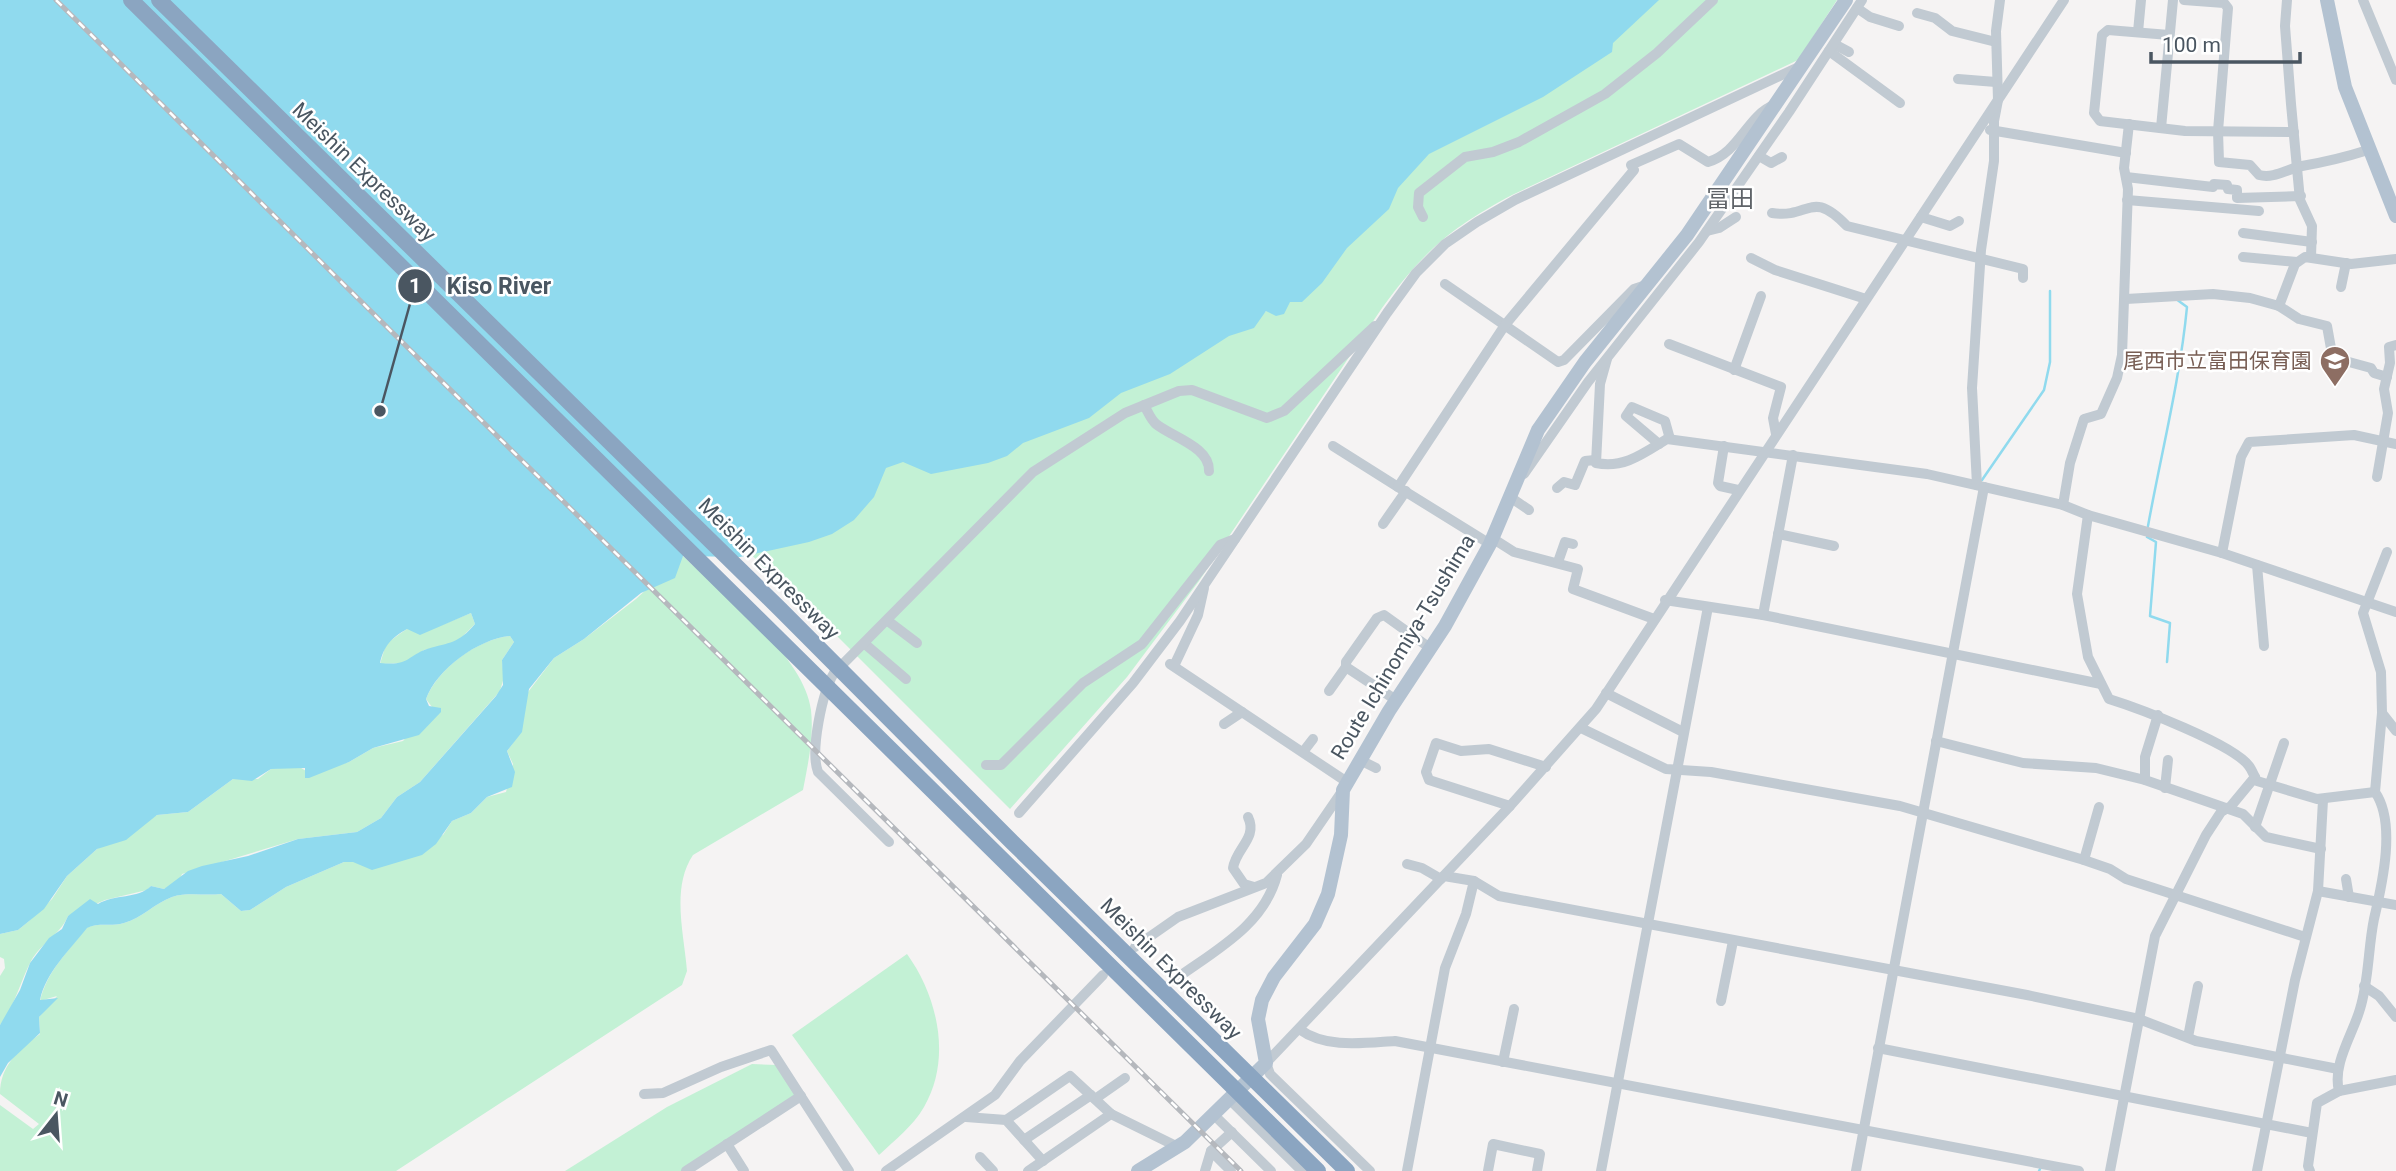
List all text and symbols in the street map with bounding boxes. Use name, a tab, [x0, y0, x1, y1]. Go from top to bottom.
scale bar	[2151, 21, 2300, 65]
text: 100 m	[2162, 33, 2221, 57]
street label: Meishin Expressway	[287, 97, 441, 247]
district label: 冨田	[1706, 185, 1754, 213]
callout: Kiso River	[398, 264, 565, 308]
text: Kiso River	[447, 273, 552, 300]
text: 1	[409, 274, 421, 298]
school or university icon: 尾西市立富田保育園	[2318, 344, 2352, 388]
place label: 尾西市立富田保育園	[2123, 349, 2312, 373]
street label: Meishin Expressway	[693, 493, 845, 645]
street label: Route Ichinomiya-Tsushima	[1326, 530, 1480, 764]
street label: Meishin Expressway	[1095, 893, 1247, 1045]
north arrow	[21, 1080, 91, 1150]
text: N	[51, 1086, 71, 1112]

